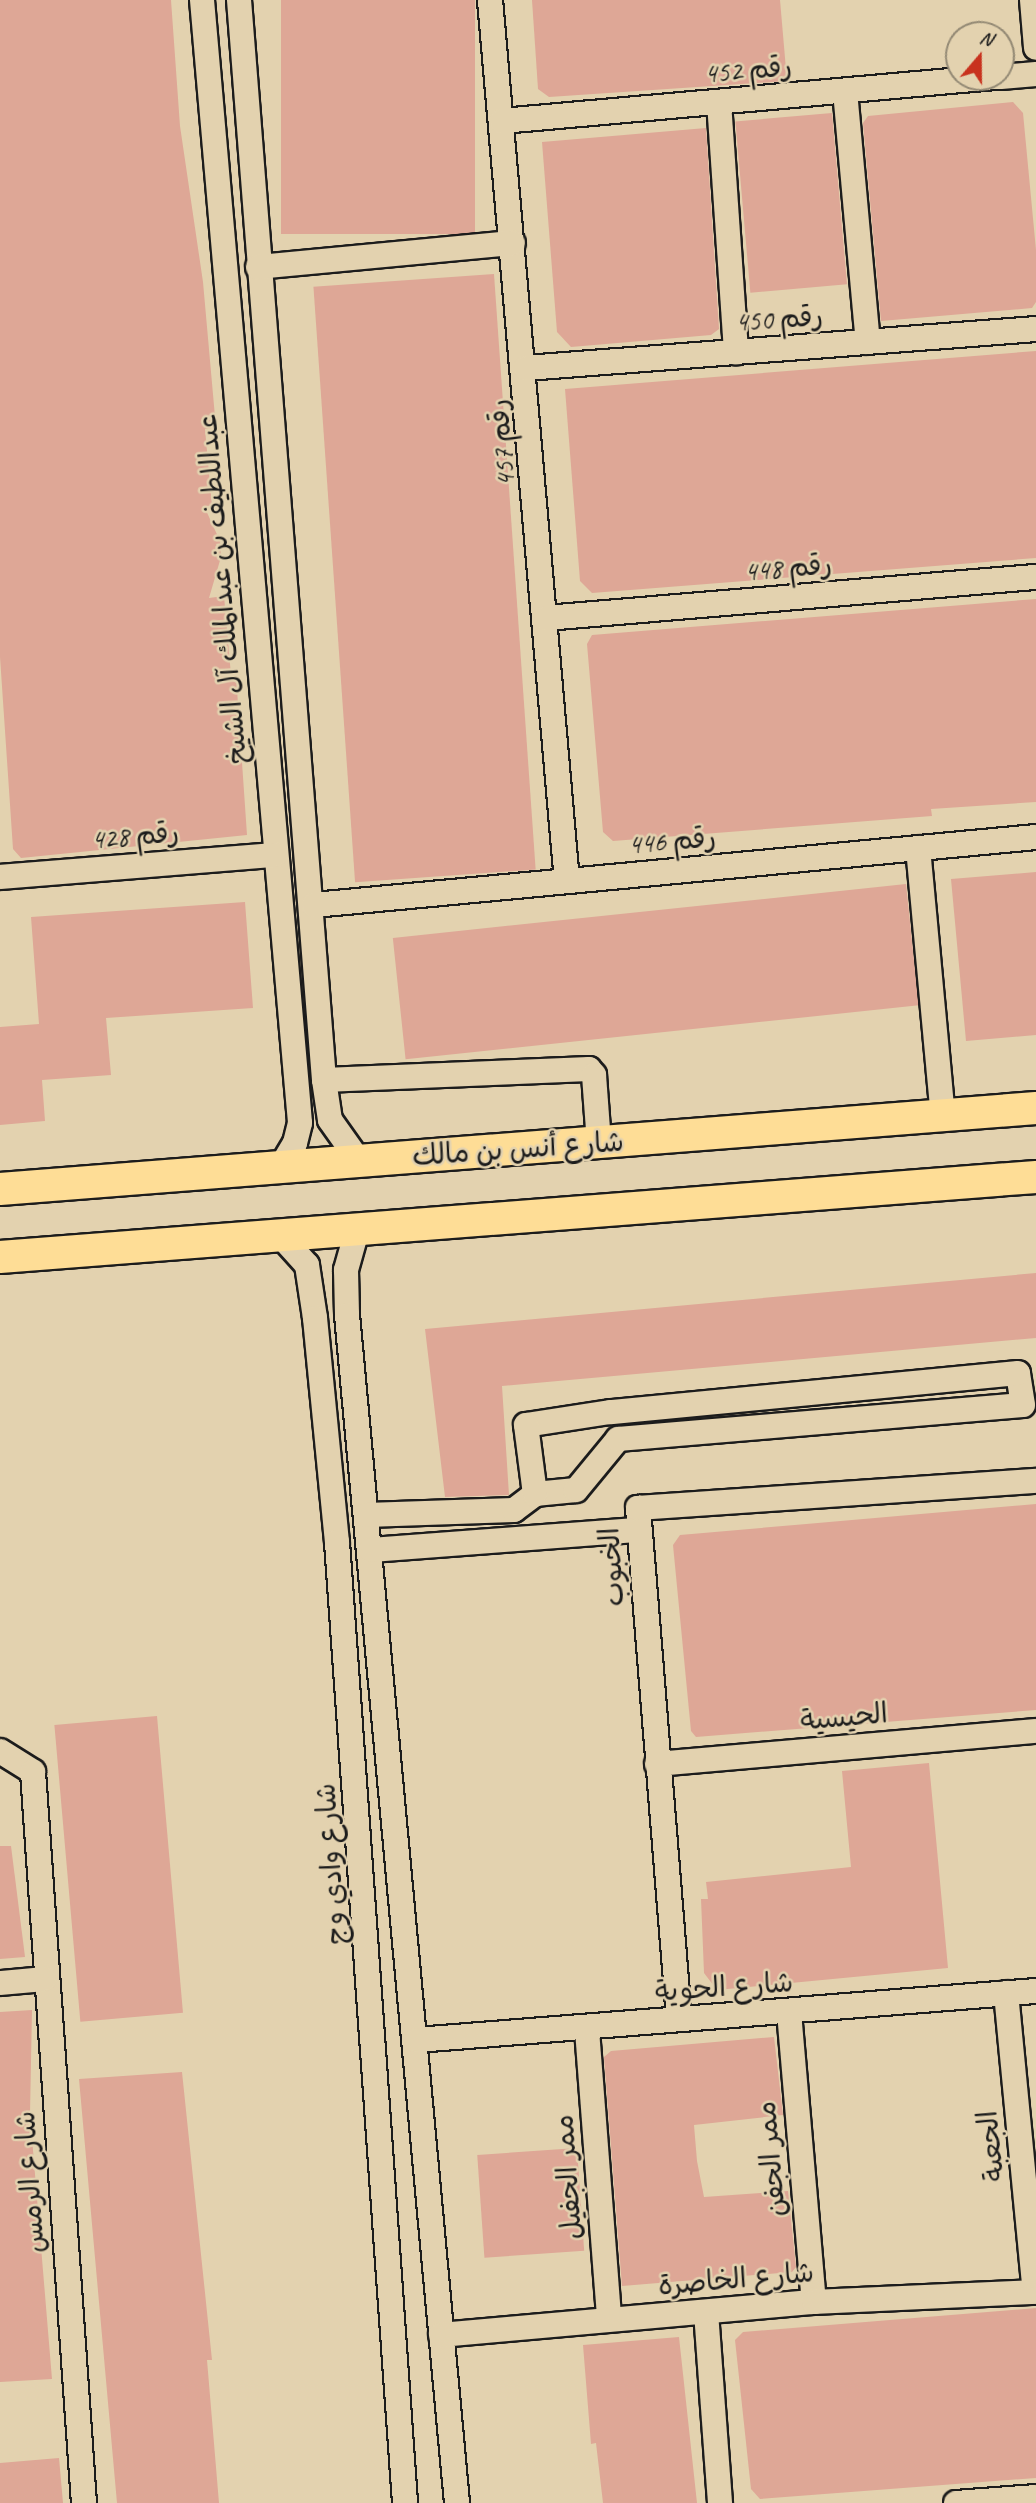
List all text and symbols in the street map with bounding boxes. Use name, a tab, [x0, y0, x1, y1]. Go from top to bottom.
north arrow	[945, 21, 1015, 91]
text: N	[977, 25, 996, 51]
street label: رقم 452	[703, 49, 793, 91]
street label: رقم 450	[734, 299, 824, 339]
street label: رقم 457	[481, 398, 523, 488]
street label: عبداللطيف بن عبدالملك آل الشيخ	[190, 413, 254, 765]
street label: رقم 448	[743, 547, 833, 589]
street label: رقم 428	[90, 815, 180, 857]
street label: رقم 446	[627, 820, 717, 862]
street label: شارع أنس بن مالك	[411, 1125, 625, 1173]
street label: الخبوب	[592, 1526, 632, 1608]
street label: الحيسية	[799, 1696, 889, 1738]
street label: شارع وادي وج	[309, 1782, 353, 1946]
street label: شارع الحوية	[654, 1965, 794, 2009]
street label: ممر الجفن	[749, 2100, 793, 2218]
street label: الجعبة	[971, 2109, 1011, 2183]
street label: شارع الرمس	[8, 2110, 52, 2254]
street label: ممر الجفيل	[547, 2113, 589, 2241]
street label: شارع الخاصرة	[657, 2255, 815, 2303]

